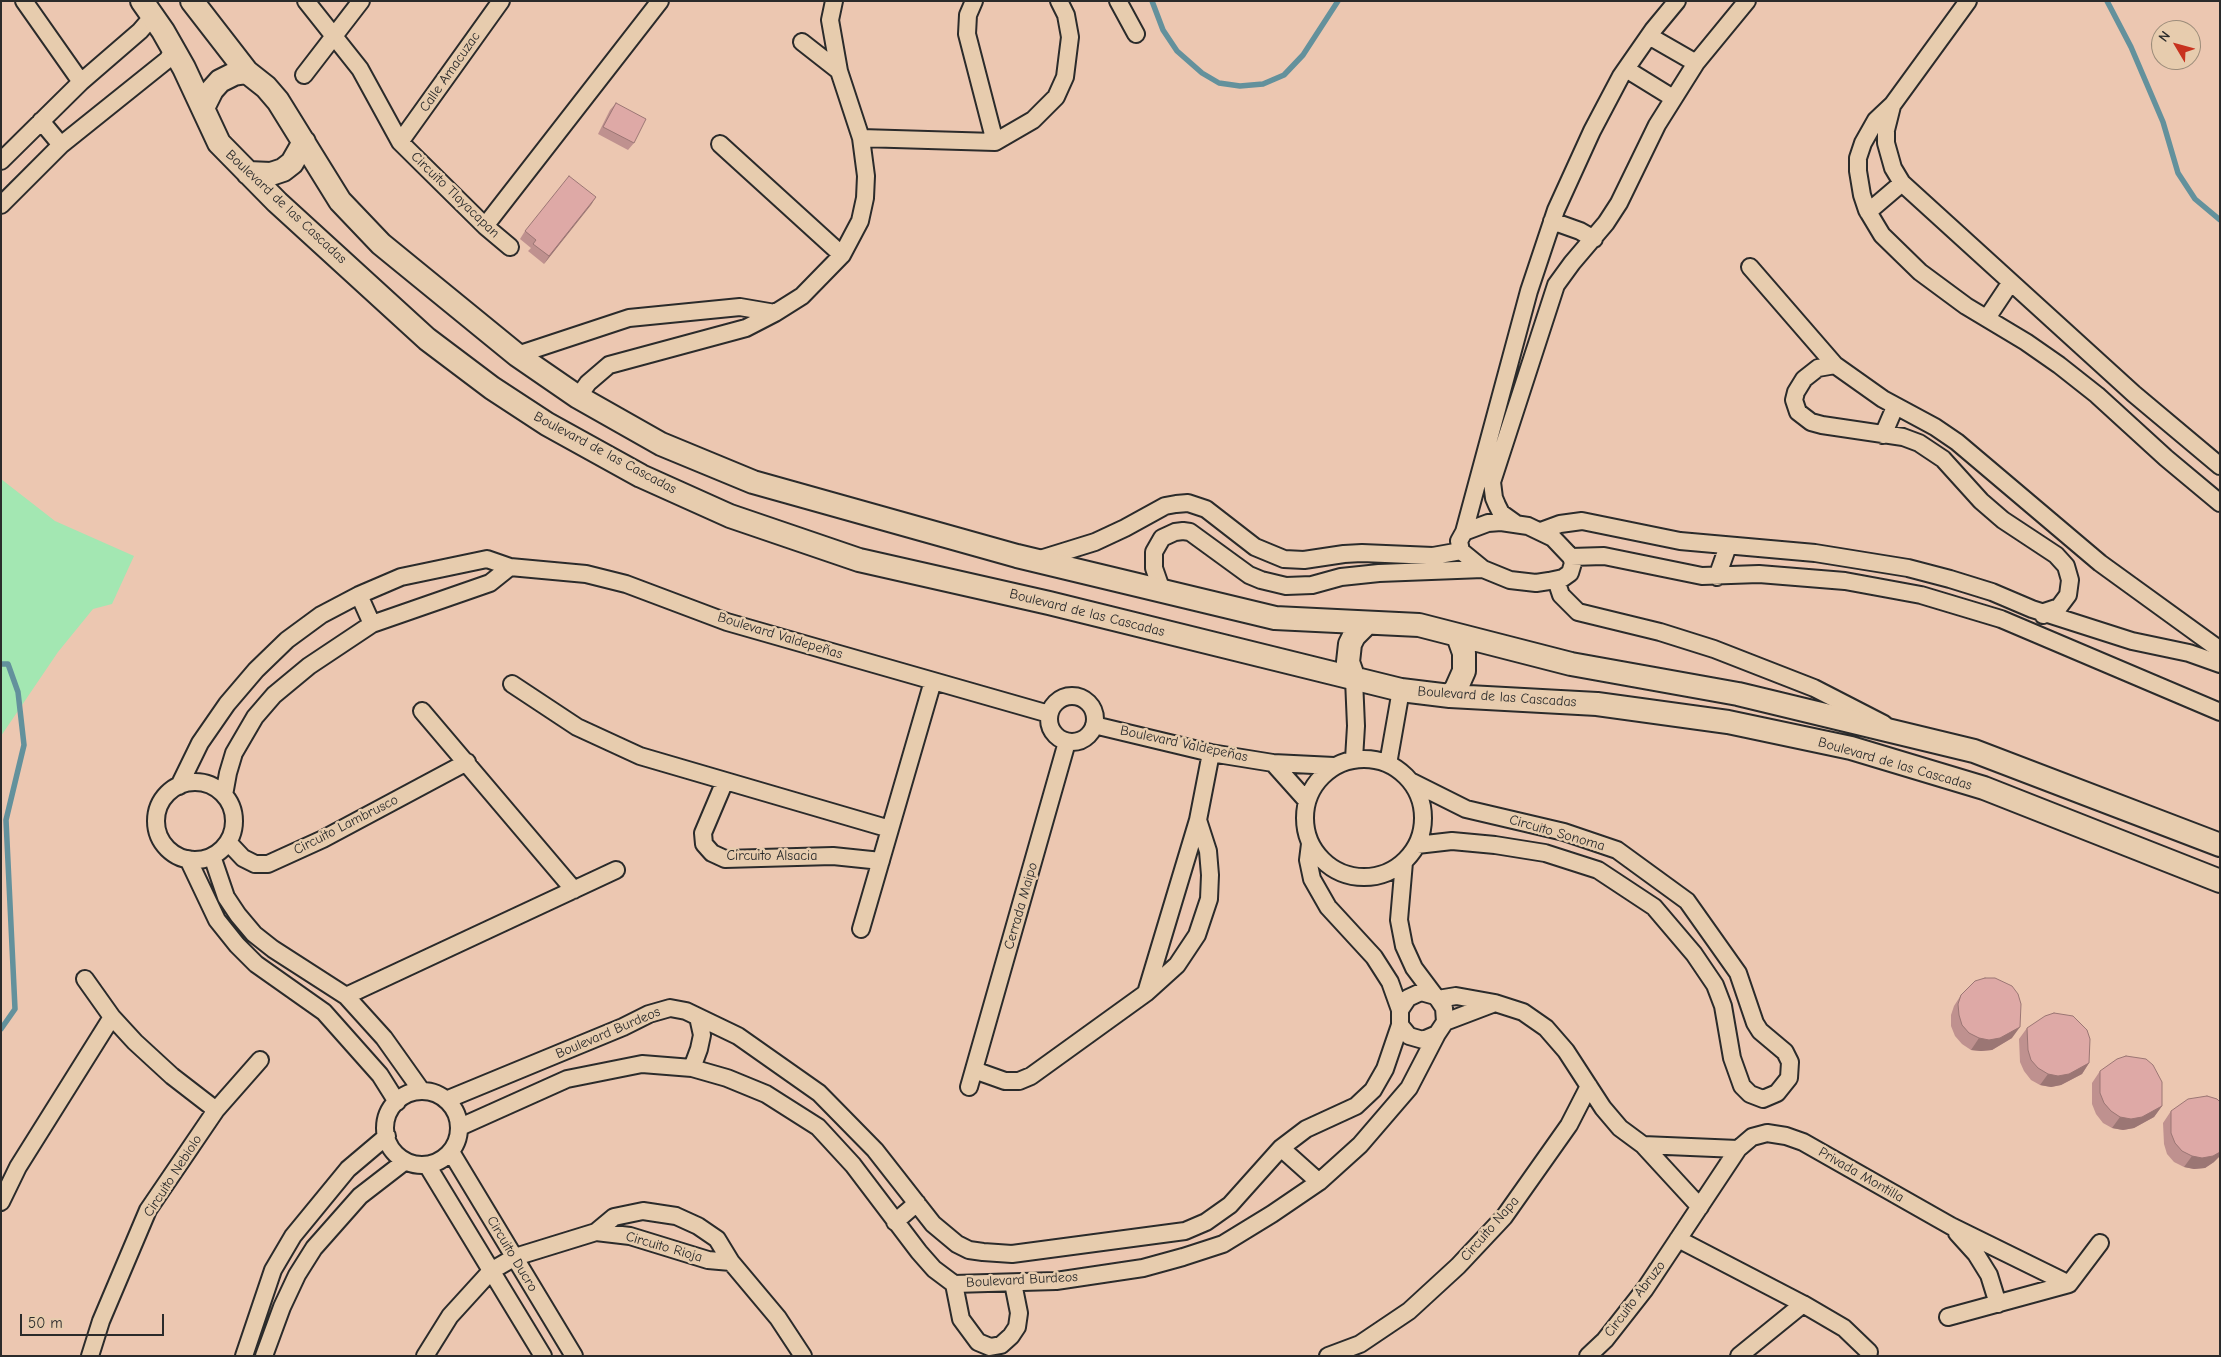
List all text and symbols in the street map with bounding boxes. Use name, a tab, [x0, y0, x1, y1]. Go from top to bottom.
north arrow	[2151, 20, 2201, 70]
text: N	[2155, 28, 2174, 45]
street label: Calle Amacuzac	[416, 29, 484, 115]
street label: Boulevard de las Cascadas	[222, 147, 350, 267]
street label: Circuito Tlayacapan	[407, 148, 503, 242]
street label: Boulevard de las Cascadas	[531, 408, 679, 498]
street label: Boulevard de las Cascadas	[1008, 586, 1166, 640]
street label: Boulevard Valdepeñas	[715, 609, 845, 663]
street label: Boulevard de las Cascadas	[1417, 683, 1577, 711]
street label: Boulevard Valdepeñas	[1119, 722, 1249, 766]
street label: Boulevard de las Cascadas	[1816, 734, 1974, 794]
street label: Circuito Lambrusco	[291, 791, 401, 859]
street label: Circuito Sonoma	[1507, 811, 1607, 855]
street label: Circuito Alsacia	[726, 848, 818, 864]
street label: Cerrada Maipo	[1001, 860, 1041, 952]
street label: Boulevard Burdeos	[553, 1003, 663, 1063]
street label: Circuito Nebiolo	[140, 1132, 206, 1220]
street label: Privada Montilla	[1815, 1144, 1907, 1206]
street label: Circuito Napa	[1457, 1193, 1523, 1265]
street label: Circuito Ducro	[483, 1213, 541, 1295]
street label: Circuito Rioja	[624, 1228, 704, 1266]
street label: Circuito Abruzo	[1601, 1258, 1669, 1340]
street label: Boulevard Burdeos	[966, 1269, 1078, 1291]
scale bar	[22, 1304, 166, 1336]
text: 50 m	[28, 1314, 63, 1332]

